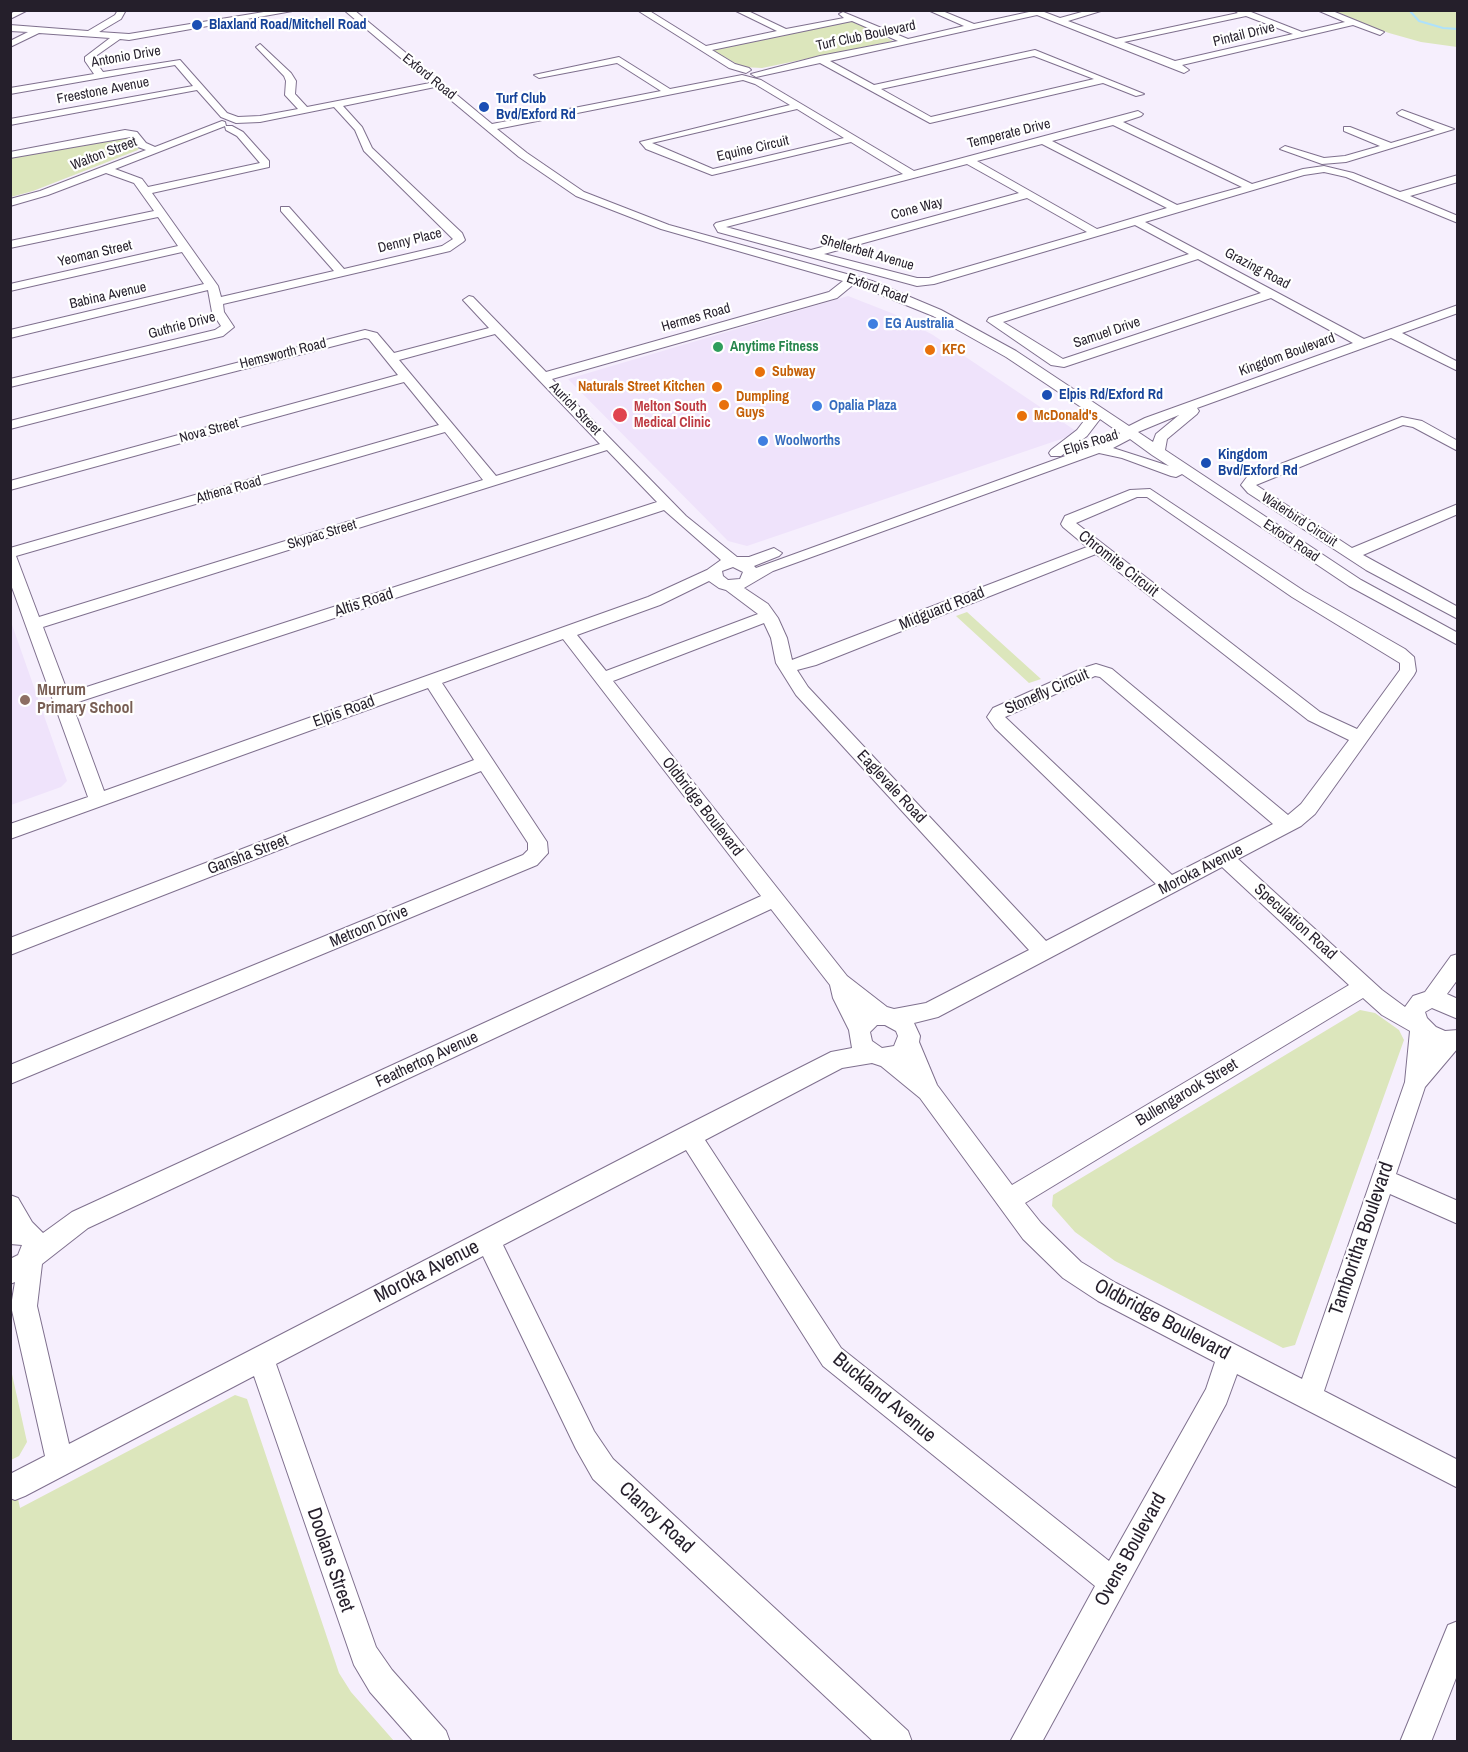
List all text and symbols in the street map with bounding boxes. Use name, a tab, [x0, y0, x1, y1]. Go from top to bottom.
place label: Blaxland Road/Mitchell Road	[209, 17, 367, 33]
street label: Turf Club Boulevard	[815, 17, 917, 55]
marker: Blaxland Road/Mitchell Road	[190, 18, 204, 32]
street label: Pintail Drive	[1211, 19, 1277, 51]
street label: Antonio Drive	[90, 43, 162, 71]
street label: Exford Road	[399, 50, 459, 104]
street label: Freestone Avenue	[55, 74, 151, 108]
place label: Turf Club Bvd/Exford Rd	[496, 91, 576, 124]
marker: Turf Club Bvd/Exford Rd	[477, 100, 491, 114]
street label: Temperate Drive	[966, 116, 1052, 152]
street label: Equine Circuit	[715, 133, 791, 165]
street label: Walton Street	[69, 134, 139, 174]
street label: Cone Way	[889, 194, 945, 224]
street label: Denny Place	[376, 225, 444, 257]
street label: Shelterbelt Avenue	[818, 232, 916, 274]
street label: Yeoman Street	[56, 237, 134, 271]
street label: Grazing Road	[1222, 245, 1292, 293]
street label: Exford Road	[844, 270, 910, 308]
street label: Babina Avenue	[68, 279, 148, 313]
street label: Hermes Road	[660, 300, 732, 336]
street label: Guthrie Drive	[147, 309, 217, 343]
street label: Samuel Drive	[1071, 314, 1143, 352]
place label: EG Australia	[885, 316, 954, 332]
marker: EG Australia	[866, 317, 880, 331]
street label: Kingdom Boulevard	[1237, 330, 1337, 380]
street label: Hemsworth Road	[238, 335, 328, 373]
place label: Anytime Fitness	[730, 339, 819, 355]
marker: Anytime Fitness	[711, 340, 725, 354]
place label: KFC	[942, 342, 966, 358]
marker: KFC	[923, 343, 937, 357]
place label: Subway	[772, 364, 815, 380]
marker: Subway	[753, 365, 767, 379]
street label: Aurich Street	[546, 379, 604, 439]
place label: Naturals Street Kitchen	[578, 379, 705, 395]
marker: Naturals Street Kitchen	[710, 380, 724, 394]
place label: Elpis Rd/Exford Rd	[1059, 387, 1163, 403]
marker: Elpis Rd/Exford Rd	[1040, 388, 1054, 402]
place label: Dumpling Guys	[736, 389, 789, 422]
marker: Dumpling Guys	[717, 398, 731, 412]
place label: Opalia Plaza	[829, 398, 897, 414]
place label: Melton South Medical Clinic	[634, 399, 711, 431]
marker: Opalia Plaza	[810, 399, 824, 413]
marker: Melton South Medical Clinic	[611, 406, 629, 424]
place label: McDonald's	[1034, 408, 1098, 424]
marker: McDonald's	[1015, 409, 1029, 423]
street label: Nova Street	[178, 415, 240, 447]
street label: Elpis Road	[1062, 427, 1120, 459]
place label: Woolworths	[775, 433, 840, 449]
marker: Woolworths	[756, 434, 770, 448]
place label: Kingdom Bvd/Exford Rd	[1218, 447, 1298, 479]
marker: Kingdom Bvd/Exford Rd	[1199, 456, 1213, 470]
street label: Athena Road	[194, 473, 264, 507]
street label: Waterbird Circuit	[1258, 489, 1340, 551]
street label: Exford Road	[1260, 516, 1322, 566]
street label: Skypac Street	[285, 517, 359, 553]
street label: Chromite Circuit	[1074, 527, 1162, 601]
street label: Midguard Road	[896, 583, 988, 635]
street label: Altis Road	[332, 585, 396, 621]
street label: Stonefly Circuit	[1002, 665, 1092, 719]
place label: Murrum Primary School	[37, 681, 133, 719]
street label: Elpis Road	[311, 692, 377, 732]
marker: Murrum Primary School	[18, 693, 32, 707]
street label: Eaglevale Road	[852, 747, 930, 827]
street label: Oldbridge Boulevard	[657, 754, 747, 860]
street label: Gansha Street	[205, 831, 291, 879]
street label: Moroka Avenue	[1156, 841, 1246, 899]
street label: Speculation Road	[1250, 880, 1340, 964]
street label: Metroon Drive	[327, 902, 411, 952]
street label: Feathertop Avenue	[373, 1028, 481, 1092]
street label: Bullengarook Street	[1133, 1055, 1241, 1131]
street label: Tamboritha Boulevard	[1324, 1159, 1400, 1319]
street label: Moroka Avenue	[371, 1235, 483, 1309]
street label: Oldbridge Boulevard	[1090, 1274, 1234, 1366]
street label: Buckland Avenue	[828, 1348, 940, 1448]
street label: Clancy Road	[613, 1477, 699, 1559]
street label: Ovens Boulevard	[1090, 1489, 1172, 1611]
street label: Doolans Street	[301, 1505, 359, 1615]

